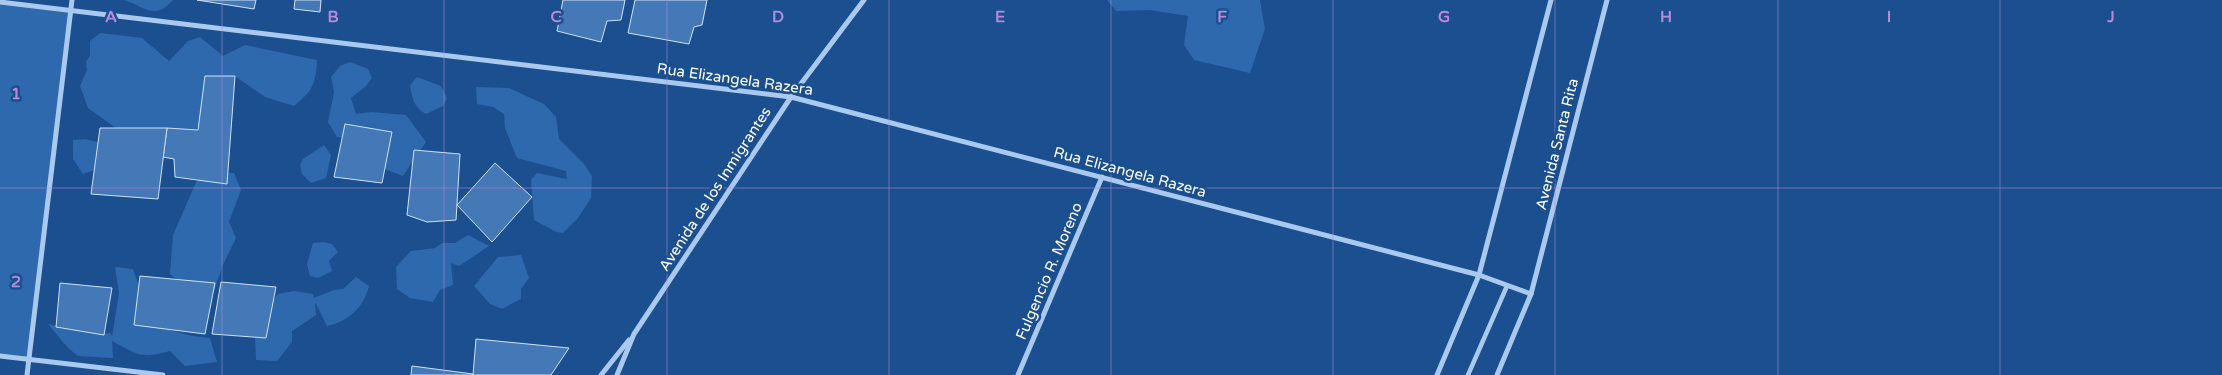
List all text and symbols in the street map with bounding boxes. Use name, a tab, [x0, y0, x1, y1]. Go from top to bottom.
text: A	[105, 7, 117, 27]
text: B	[327, 7, 339, 27]
text: C	[550, 7, 562, 27]
text: D	[772, 7, 784, 27]
text: E	[995, 7, 1005, 27]
text: F	[1217, 7, 1227, 27]
text: G	[1438, 7, 1450, 27]
text: H	[1660, 7, 1672, 27]
text: I	[1887, 7, 1891, 27]
text: J	[2106, 7, 2115, 27]
street label: Rua Elizangela Razera	[656, 59, 814, 99]
street label: Avenida Santa Rita	[1532, 76, 1582, 212]
text: 1	[11, 84, 21, 104]
street label: Avenida de los Inmigrantes	[655, 104, 775, 274]
street label: Rua Elizangela Razera	[1052, 143, 1208, 201]
street label: Fulgencio R. Moreno	[1012, 200, 1086, 342]
text: 2	[11, 272, 21, 292]

